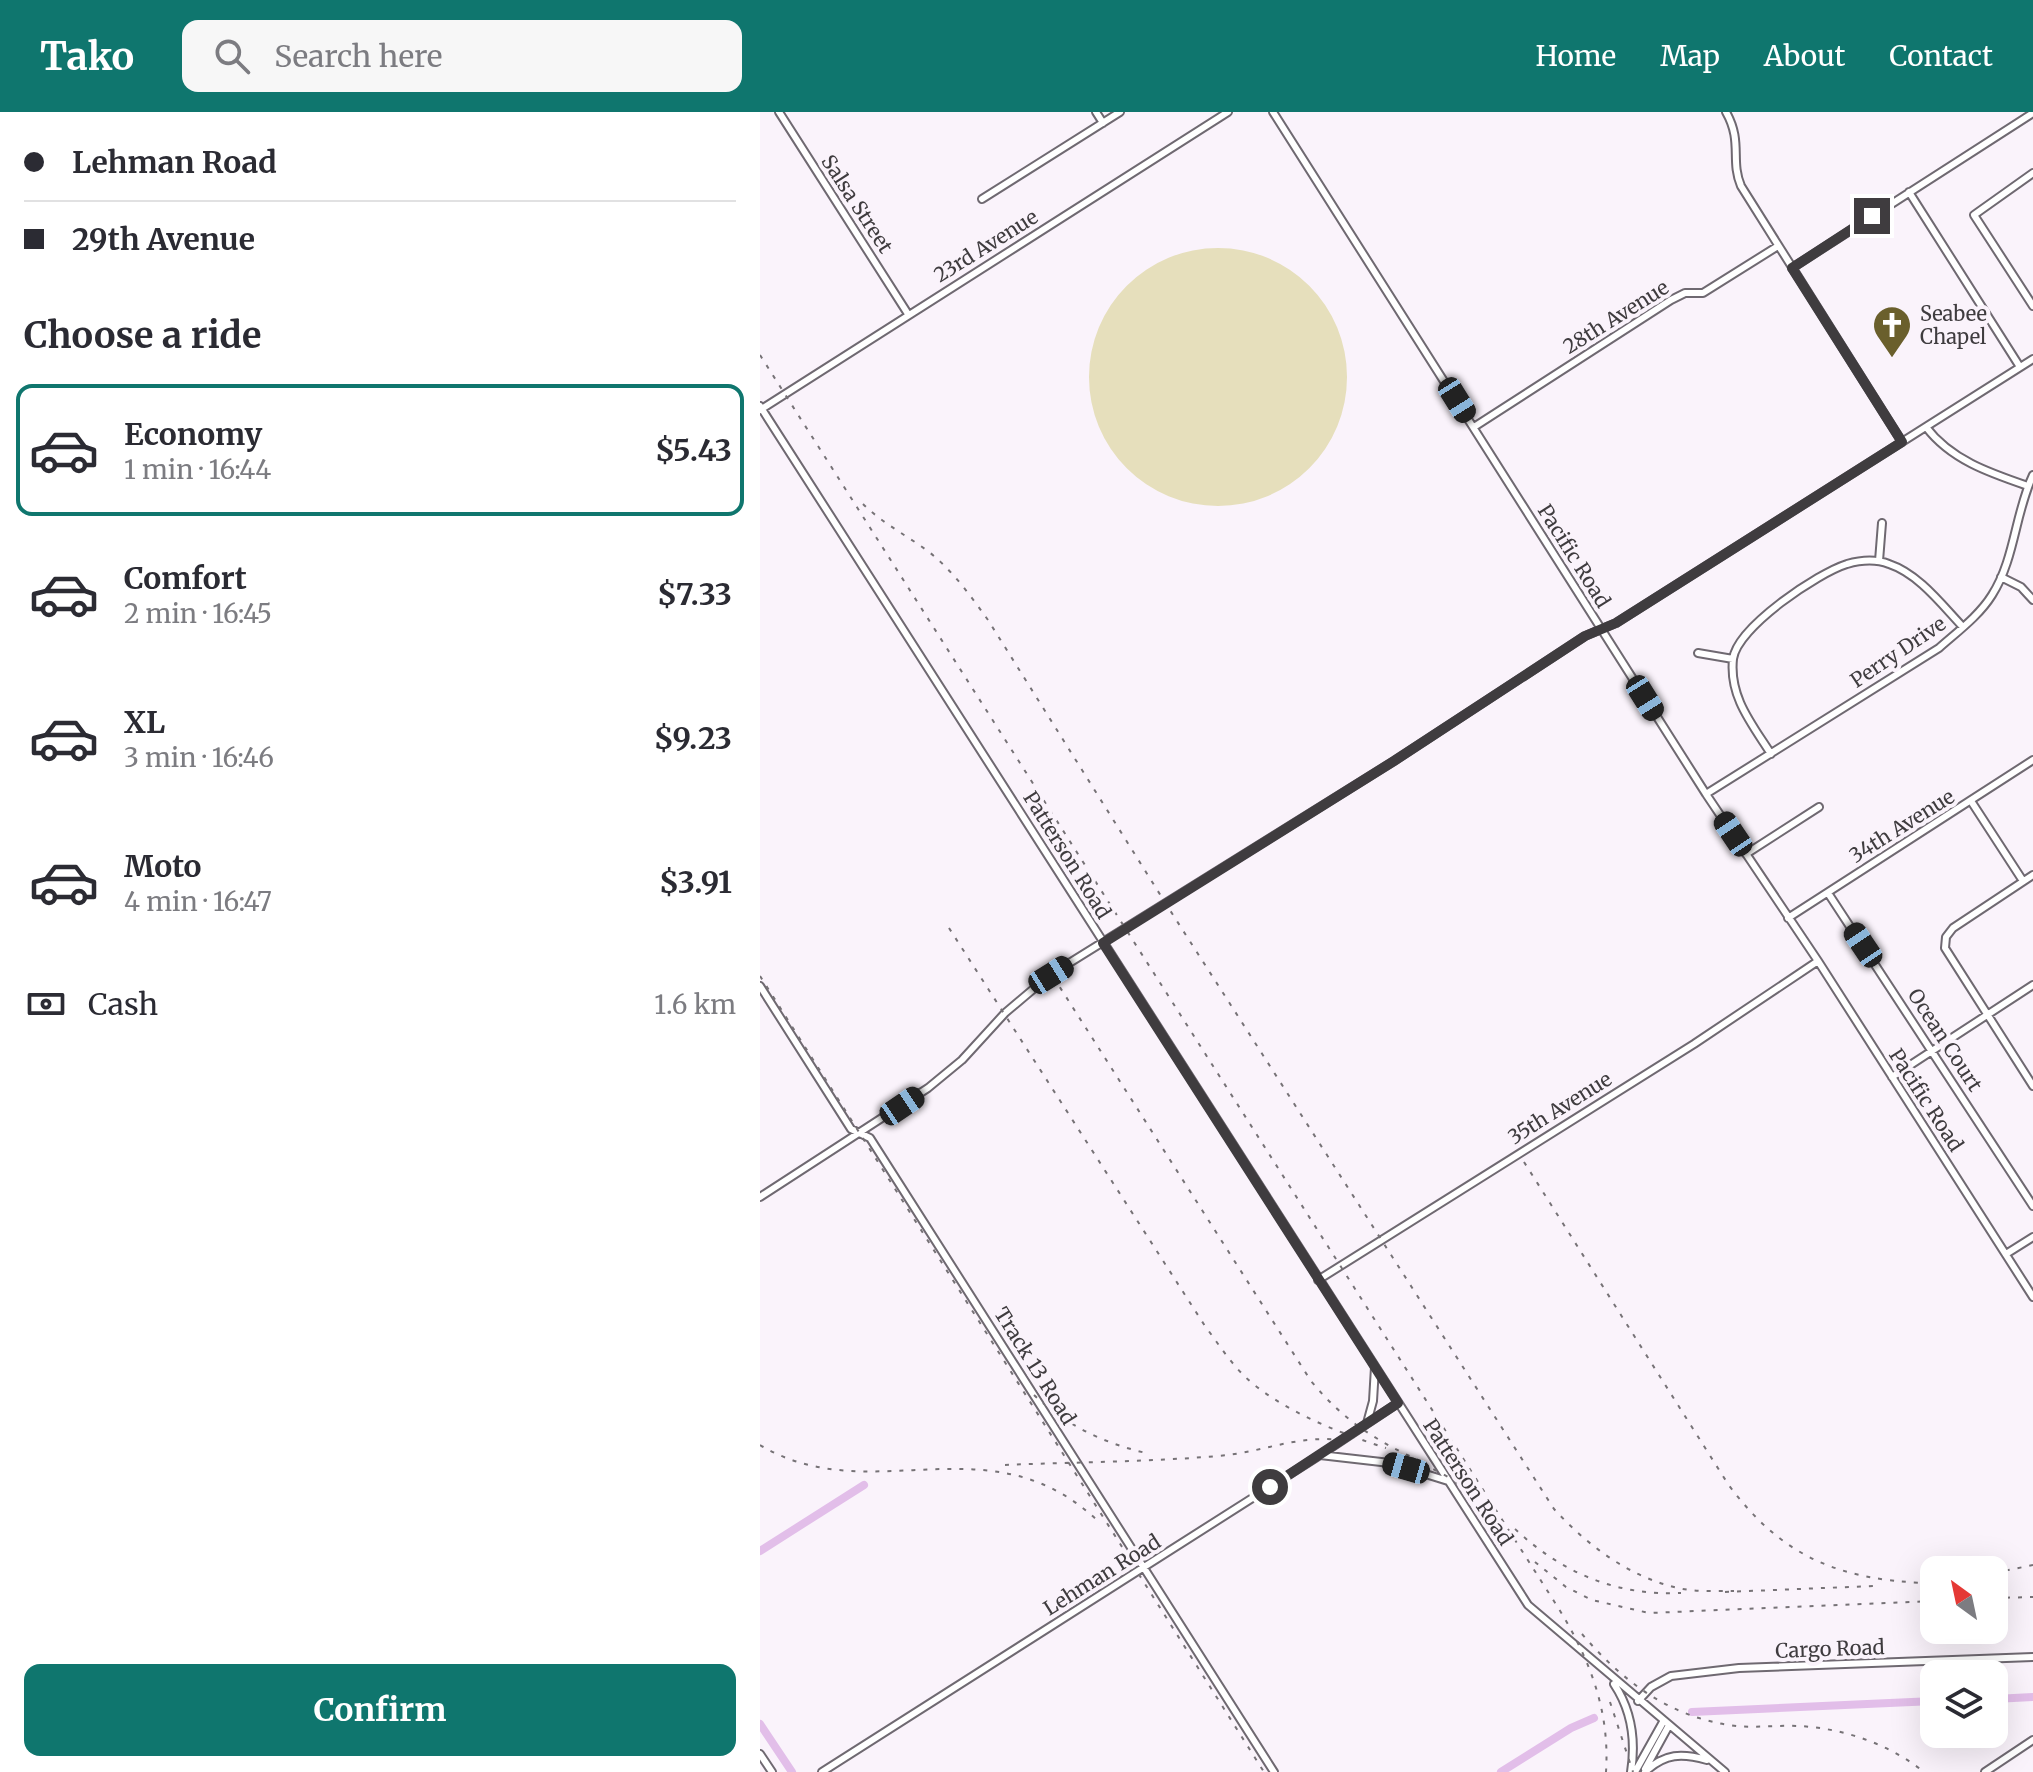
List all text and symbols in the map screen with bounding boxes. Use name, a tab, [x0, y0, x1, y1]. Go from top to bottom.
search box	[182, 20, 742, 92]
text: Tako	[40, 33, 134, 80]
icon: search	[210, 34, 254, 78]
text: Search here	[274, 37, 443, 75]
text: Home	[1535, 38, 1616, 74]
text: Map	[1660, 38, 1720, 74]
text: About	[1764, 38, 1845, 74]
text: Contact	[1889, 38, 1993, 74]
text: Lehman Road	[72, 143, 277, 181]
street label: Salsa Street	[816, 150, 899, 258]
route end	[1854, 198, 1890, 234]
street label: 23rd Avenue	[929, 204, 1042, 287]
text: 29th Avenue	[72, 220, 255, 258]
street label: 28th Avenue	[1559, 274, 1673, 359]
place label: Seabee Chapel	[1920, 301, 1987, 349]
church icon: Seabee Chapel	[1871, 304, 1913, 359]
text: Choose a ride	[24, 313, 261, 358]
car	[1434, 373, 1480, 427]
icon: car	[28, 414, 100, 486]
text: Economy	[124, 415, 262, 453]
text: $5.43	[655, 431, 732, 469]
text: 1 min · 16:44	[124, 453, 271, 486]
street label: Pacific Road	[1533, 499, 1616, 612]
icon: car	[28, 558, 100, 630]
text: Comfort	[124, 559, 247, 597]
text: $7.33	[657, 575, 732, 613]
text: 2 min · 16:45	[124, 597, 272, 630]
street label: Perry Drive	[1845, 611, 1950, 693]
car	[1622, 671, 1668, 725]
icon: car	[28, 702, 100, 774]
text: XL	[124, 703, 165, 741]
text: $9.23	[654, 719, 732, 757]
text: 3 min · 16:46	[124, 741, 274, 774]
street label: 34th Avenue	[1845, 783, 1959, 868]
street label: Patterson Road	[1018, 786, 1117, 923]
car	[1710, 807, 1756, 861]
icon: car	[28, 846, 100, 918]
text: Moto	[124, 847, 202, 885]
text: $3.91	[659, 863, 732, 901]
text: 4 min · 16:47	[124, 885, 272, 918]
car	[1840, 918, 1886, 972]
car	[1024, 952, 1078, 998]
icon: cash	[24, 982, 68, 1026]
street label: Ocean Court	[1903, 984, 1988, 1096]
text: Cash	[88, 985, 158, 1023]
text: 1.6 km	[654, 988, 736, 1021]
street label: Pacific Road	[1884, 1044, 1969, 1156]
street label: 35th Avenue	[1503, 1066, 1616, 1149]
car	[875, 1083, 929, 1129]
street label: Track 13 Road	[989, 1302, 1082, 1429]
street label: Patterson Road	[1418, 1414, 1519, 1550]
car	[1380, 1450, 1432, 1486]
route start	[1252, 1469, 1288, 1505]
street label: Lehman Road	[1039, 1529, 1165, 1620]
north arrow	[1920, 1556, 2008, 1644]
map controls	[1920, 1556, 2008, 1748]
street label: Cargo Road	[1775, 1634, 1885, 1663]
button: layers	[1920, 1660, 2008, 1748]
button: Confirm	[24, 1664, 736, 1756]

